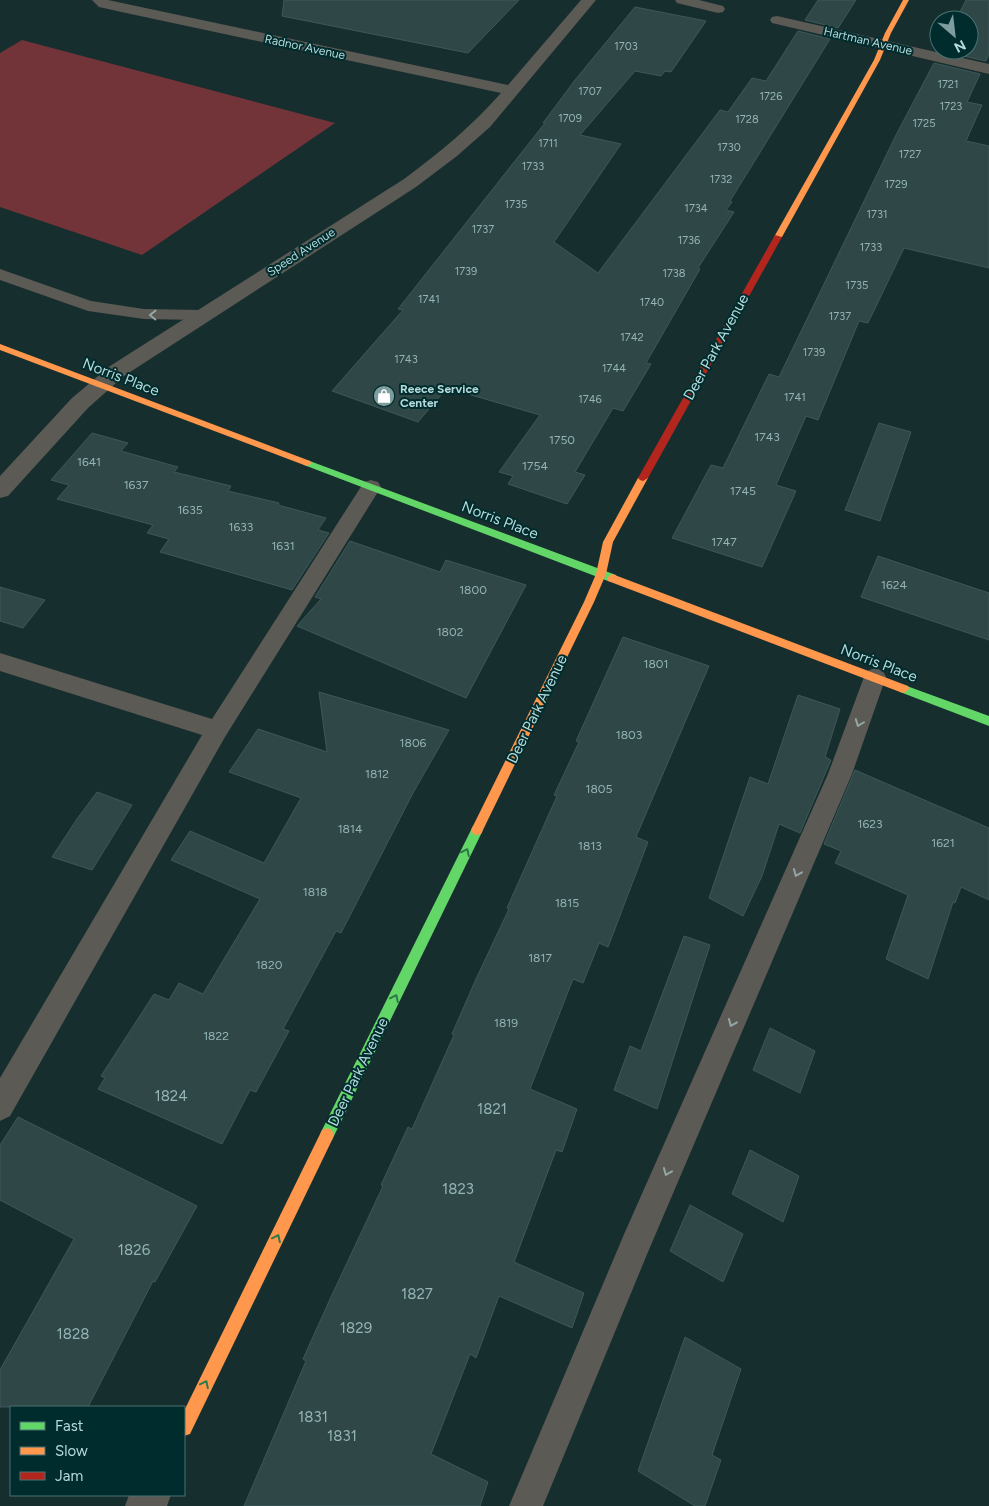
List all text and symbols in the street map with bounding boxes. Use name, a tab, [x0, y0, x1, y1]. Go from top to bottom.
north arrow	[929, 10, 979, 60]
street label: Hartman Avenue	[822, 24, 914, 58]
street label: Radnor Avenue	[263, 32, 347, 62]
text: N	[951, 36, 969, 56]
house number: 1703	[614, 40, 638, 53]
house number: 1721	[937, 78, 959, 91]
house number: 1707	[578, 85, 602, 98]
house number: 1726	[760, 90, 782, 103]
house number: 1723	[940, 100, 962, 113]
house number: 1709	[558, 112, 582, 125]
house number: 1728	[735, 113, 759, 126]
house number: 1725	[913, 117, 935, 130]
house number: 1711	[538, 137, 558, 150]
house number: 1730	[717, 141, 741, 154]
house number: 1727	[899, 148, 921, 161]
house number: 1733	[522, 160, 544, 173]
house number: 1732	[710, 173, 732, 186]
house number: 1729	[885, 178, 907, 191]
house number: 1735	[505, 198, 527, 211]
house number: 1734	[684, 202, 708, 215]
house number: 1731	[867, 208, 887, 221]
house number: 1737	[472, 223, 494, 236]
street label: Speed Avenue	[264, 225, 338, 279]
house number: 1736	[678, 234, 700, 247]
house number: 1733	[860, 241, 882, 254]
house number: 1739	[455, 265, 477, 278]
house number: 1738	[662, 267, 686, 280]
house number: 1735	[846, 279, 868, 292]
street label: Deer Park Avenue	[679, 291, 753, 403]
house number: 1741	[418, 293, 440, 306]
house number: 1740	[640, 296, 664, 309]
one-way arrow	[149, 309, 157, 320]
house number: 1737	[829, 310, 851, 323]
house number: 1742	[620, 331, 644, 344]
house number: 1739	[803, 346, 825, 359]
house number: 1743	[394, 353, 418, 366]
street label: Norris Place	[80, 354, 162, 400]
house number: 1744	[602, 362, 626, 375]
place label: Reece Service Center	[400, 382, 479, 410]
shop icon: Reece Service Center	[372, 384, 396, 408]
house number: 1741	[784, 391, 806, 404]
house number: 1746	[578, 393, 602, 406]
house number: 1743	[754, 430, 780, 444]
house number: 1750	[549, 433, 575, 447]
house number: 1641	[77, 455, 101, 469]
house number: 1754	[522, 459, 548, 473]
house number: 1637	[124, 478, 149, 492]
house number: 1745	[730, 484, 756, 498]
street label: Norris Place	[459, 497, 541, 543]
house number: 1635	[177, 503, 203, 517]
house number: 1633	[229, 520, 253, 534]
house number: 1747	[711, 535, 737, 549]
house number: 1631	[271, 539, 295, 553]
house number: 1624	[881, 578, 907, 592]
house number: 1800	[459, 583, 487, 597]
house number: 1802	[437, 625, 463, 639]
street label: Norris Place	[838, 640, 920, 686]
street label: Deer Park Avenue	[503, 652, 571, 766]
house number: 1801	[644, 657, 668, 671]
one-way arrow	[855, 719, 865, 727]
house number: 1803	[616, 728, 642, 742]
house number: 1806	[400, 736, 427, 750]
house number: 1812	[365, 767, 389, 781]
house number: 1805	[586, 782, 613, 796]
house number: 1623	[858, 817, 882, 831]
house number: 1814	[338, 822, 363, 836]
house number: 1621	[931, 836, 955, 850]
house number: 1813	[578, 839, 602, 853]
one-way arrow	[460, 848, 470, 857]
one-way arrow	[792, 868, 803, 877]
house number: 1818	[303, 885, 327, 899]
house number: 1815	[555, 896, 579, 910]
house number: 1817	[528, 951, 552, 965]
house number: 1820	[256, 958, 283, 972]
one-way arrow	[389, 994, 399, 1003]
street label: Deer Park Avenue	[324, 1015, 392, 1129]
house number: 1819	[494, 1016, 518, 1030]
one-way arrow	[728, 1018, 738, 1026]
house number: 1822	[203, 1029, 229, 1043]
house number: 1824	[154, 1087, 188, 1105]
house number: 1821	[477, 1100, 507, 1118]
one-way arrow	[663, 1167, 674, 1176]
house number: 1823	[442, 1180, 474, 1198]
one-way arrow	[271, 1234, 281, 1243]
house number: 1826	[118, 1241, 151, 1259]
house number: 1827	[401, 1285, 433, 1303]
house number: 1829	[340, 1319, 372, 1337]
house number: 1828	[56, 1325, 90, 1343]
one-way arrow	[199, 1380, 209, 1389]
legend	[10, 1406, 185, 1496]
house number: 1831	[298, 1408, 328, 1426]
text: Fast	[55, 1417, 84, 1435]
house number: 1831	[327, 1427, 357, 1445]
text: Slow	[55, 1442, 88, 1460]
text: Jam	[55, 1467, 83, 1485]

